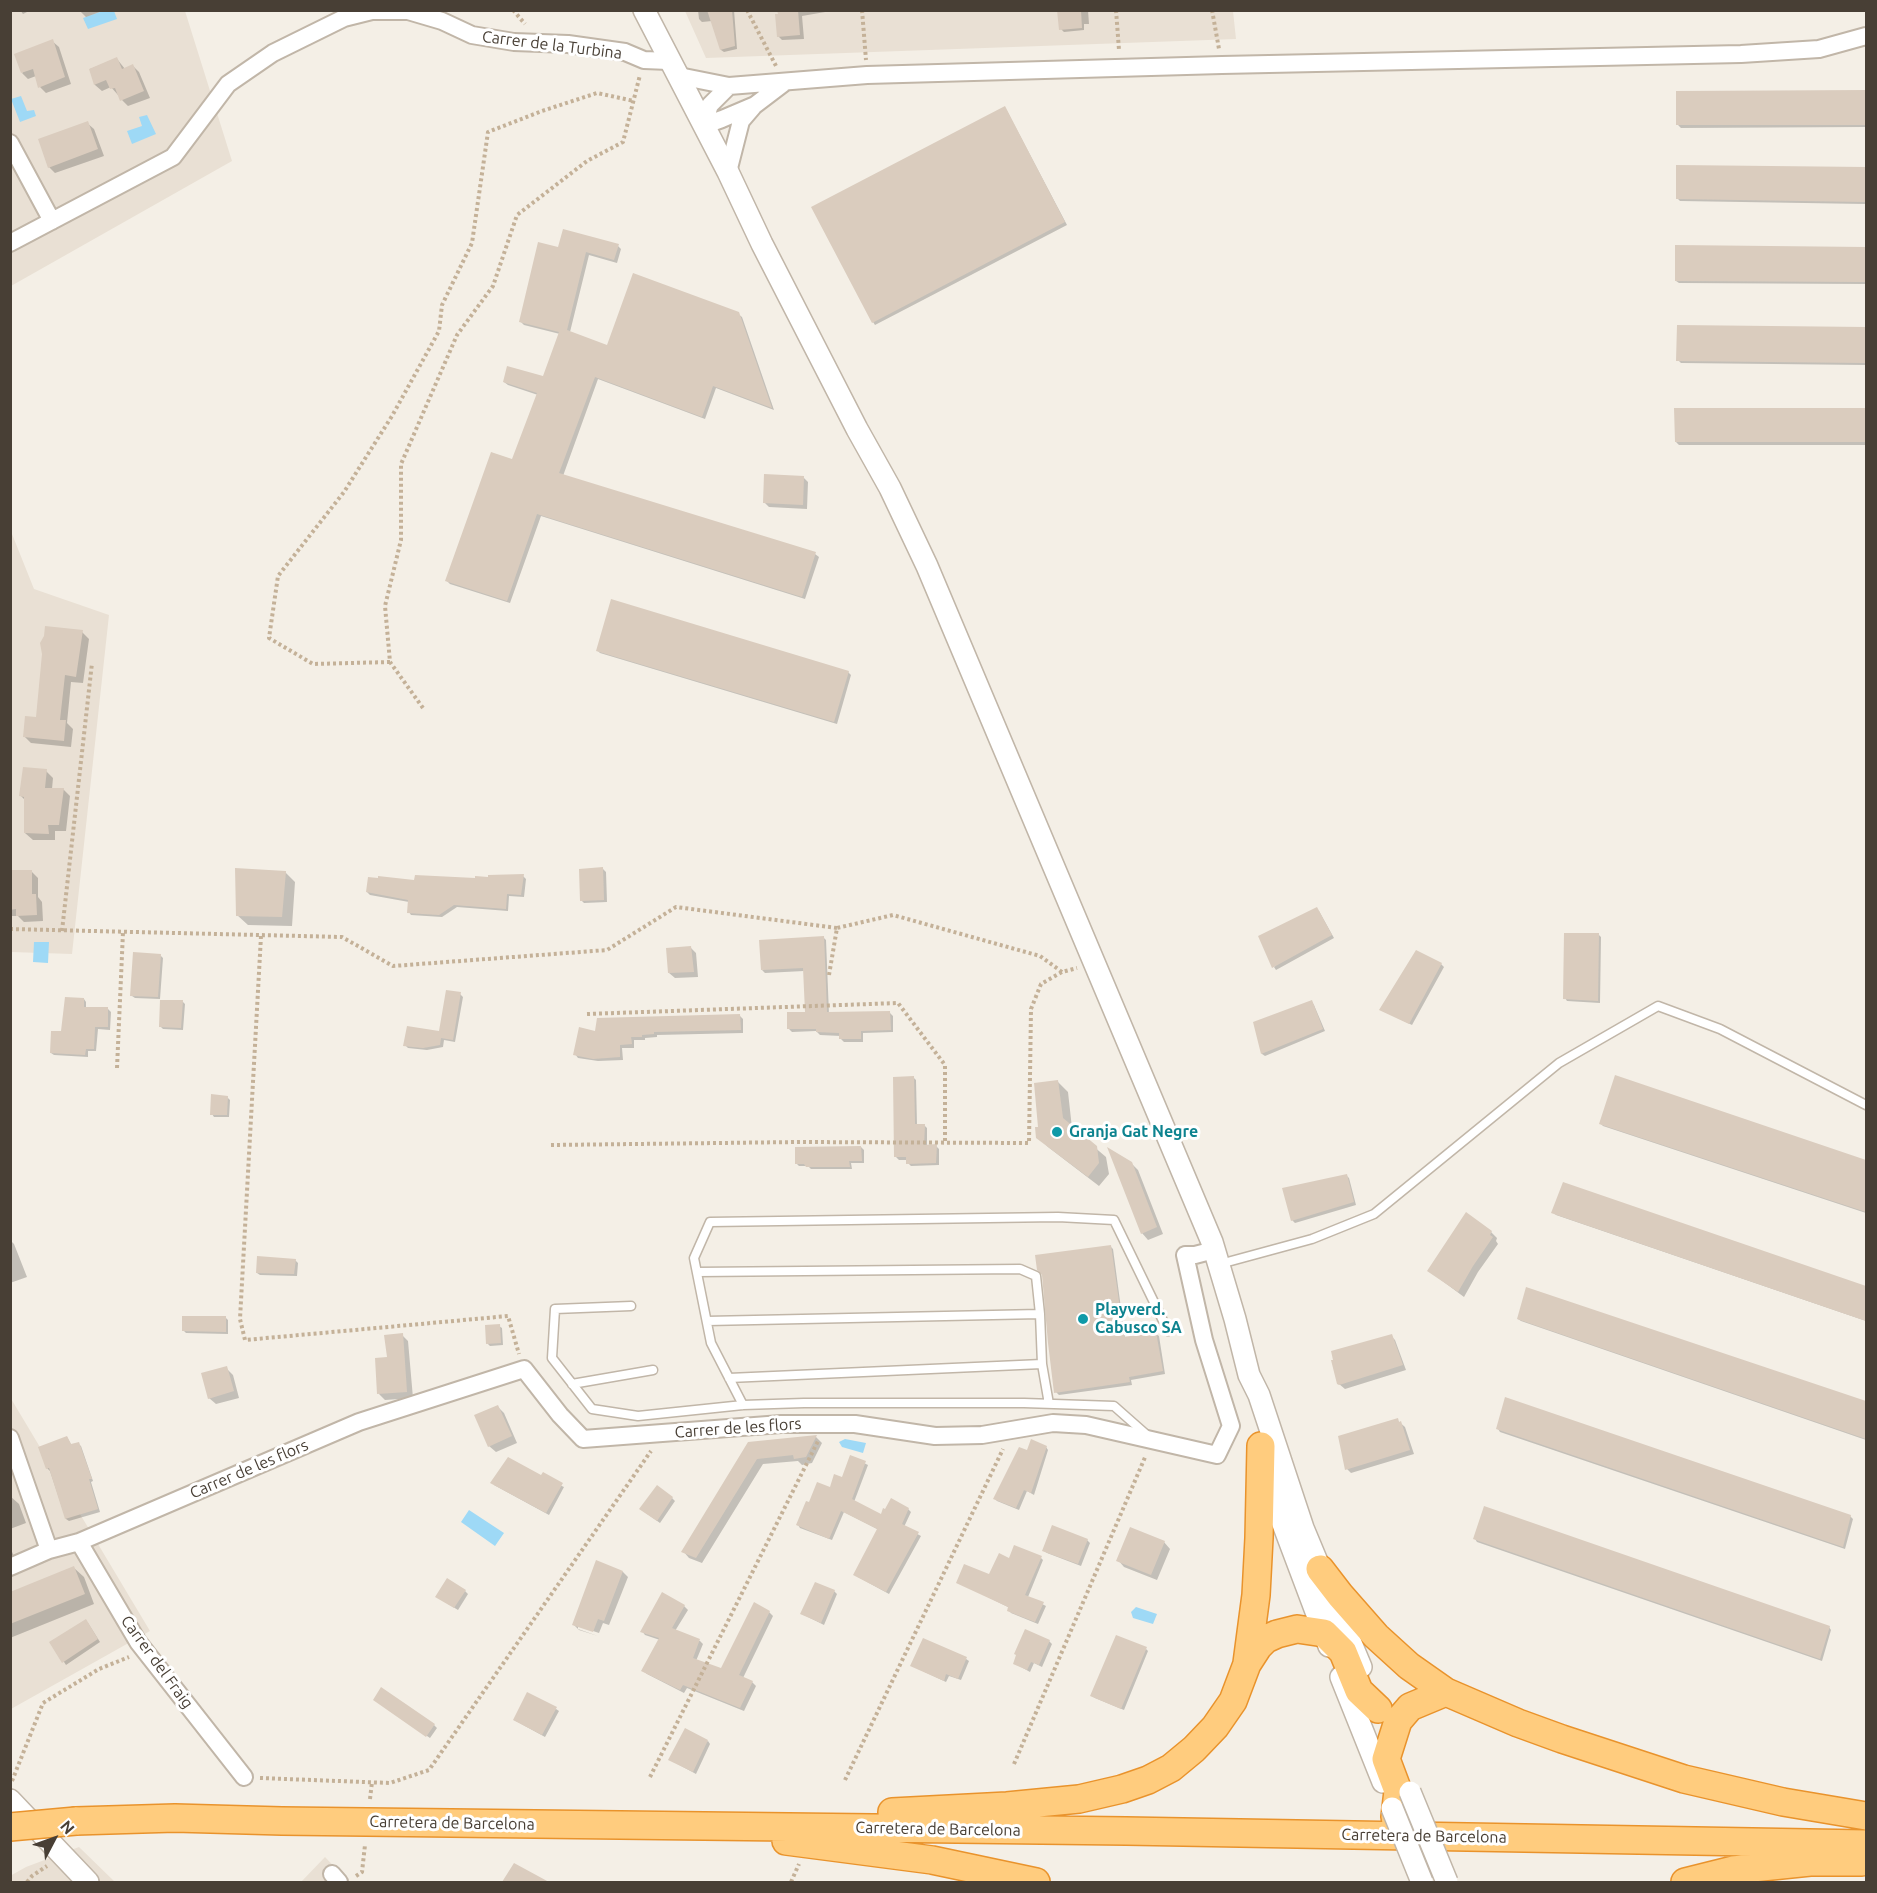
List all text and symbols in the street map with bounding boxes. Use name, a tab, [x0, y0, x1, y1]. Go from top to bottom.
street label: Carrer de la Turbina	[481, 27, 623, 63]
place label: Granja Gat Negre	[1069, 1122, 1198, 1142]
marker: Granja Gat Negre	[1050, 1125, 1064, 1139]
place label: Playverd. Cabusco SA	[1095, 1300, 1182, 1338]
marker: Playverd. Cabusco SA	[1076, 1312, 1090, 1326]
street label: Carrer de les flors	[674, 1414, 802, 1442]
street label: Carrer de les flors	[187, 1435, 311, 1503]
street label: Carrer del Fraig	[117, 1612, 197, 1712]
north arrow	[24, 1809, 84, 1869]
street label: Carretera de Barcelona	[369, 1812, 535, 1834]
text: N	[57, 1817, 78, 1838]
street label: Carretera de Barcelona	[855, 1818, 1021, 1840]
street label: Carretera de Barcelona	[1341, 1825, 1507, 1847]

